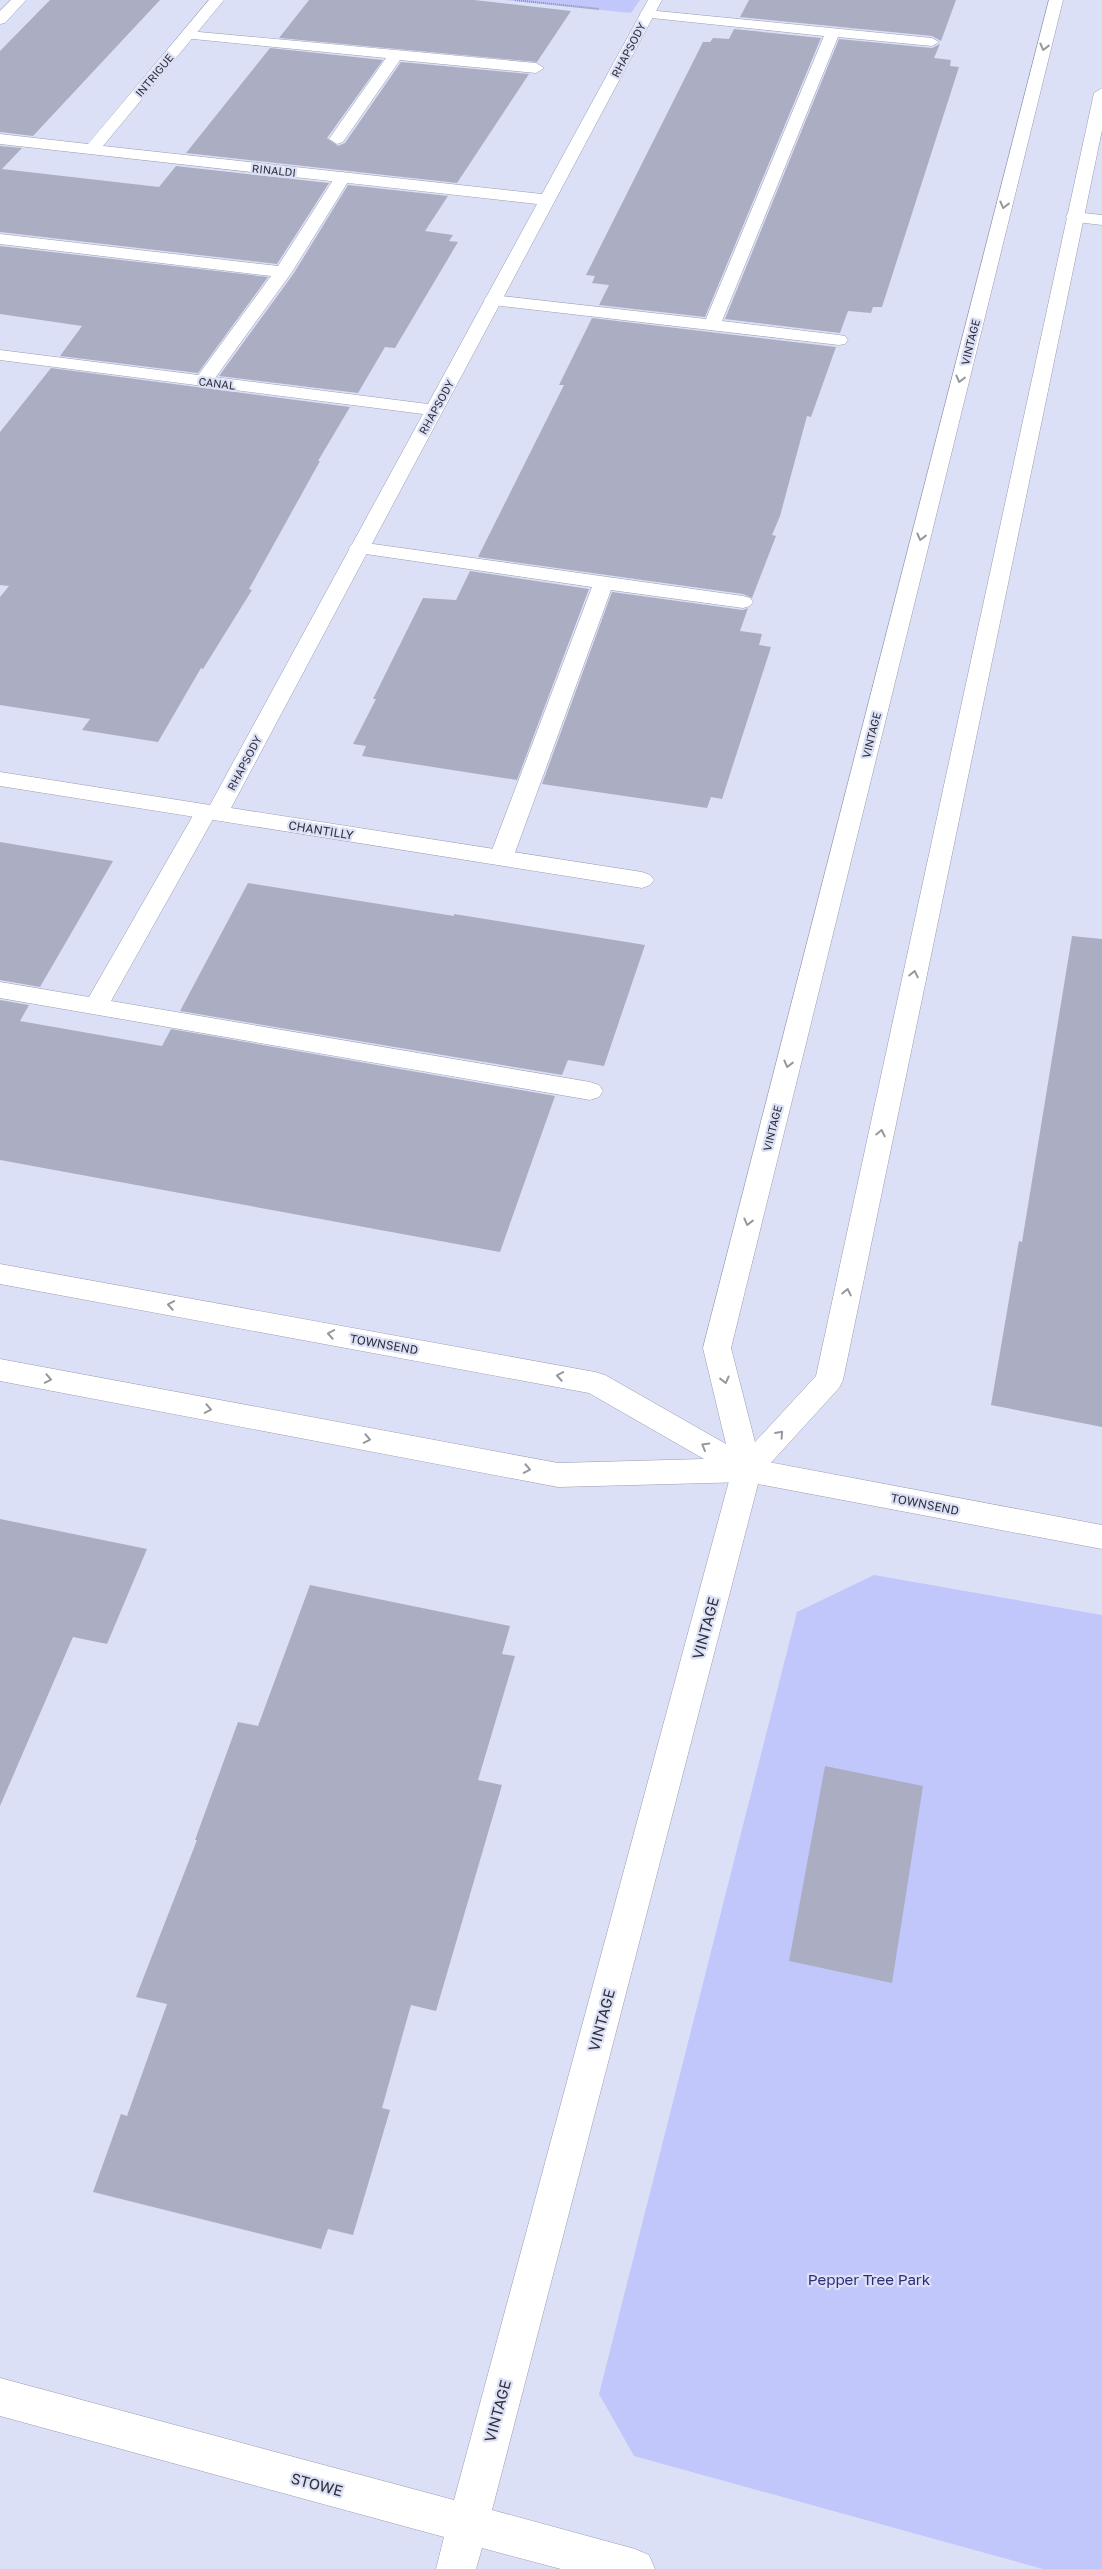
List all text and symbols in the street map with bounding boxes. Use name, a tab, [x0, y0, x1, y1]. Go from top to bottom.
street label: RHAPSODY	[608, 20, 648, 80]
one-way arrow	[1039, 43, 1050, 52]
street label: INTRIGUE	[132, 51, 176, 99]
street label: RINALDI	[251, 161, 297, 179]
one-way arrow	[999, 200, 1010, 209]
street label: VINTAGE	[958, 317, 982, 366]
street label: CANAL	[198, 374, 237, 392]
one-way arrow	[955, 375, 966, 384]
street label: RHAPSODY	[416, 378, 456, 436]
one-way arrow	[916, 533, 927, 541]
street label: VINTAGE	[859, 710, 883, 759]
street label: RHAPSODY	[224, 733, 264, 793]
street label: CHANTILLY	[287, 817, 355, 843]
one-way arrow	[908, 970, 919, 979]
one-way arrow	[783, 1060, 794, 1069]
street label: VINTAGE	[760, 1103, 784, 1152]
one-way arrow	[875, 1129, 885, 1138]
one-way arrow	[744, 1217, 754, 1225]
one-way arrow	[841, 1288, 852, 1297]
one-way arrow	[167, 1301, 176, 1311]
one-way arrow	[327, 1330, 336, 1340]
street label: TOWNSEND	[349, 1331, 419, 1357]
one-way arrow	[556, 1372, 564, 1382]
one-way arrow	[43, 1373, 52, 1383]
one-way arrow	[719, 1375, 730, 1384]
one-way arrow	[203, 1403, 212, 1413]
one-way arrow	[774, 1431, 783, 1440]
one-way arrow	[363, 1433, 372, 1444]
one-way arrow	[701, 1442, 710, 1452]
one-way arrow	[522, 1464, 531, 1474]
street label: TOWNSEND	[890, 1490, 960, 1518]
street label: VINTAGE	[688, 1595, 722, 1661]
street label: VINTAGE	[584, 1987, 618, 2053]
park label: Pepper Tree Park	[808, 2270, 931, 2288]
street label: VINTAGE	[480, 2378, 514, 2444]
street label: STOWE	[289, 2468, 345, 2500]

